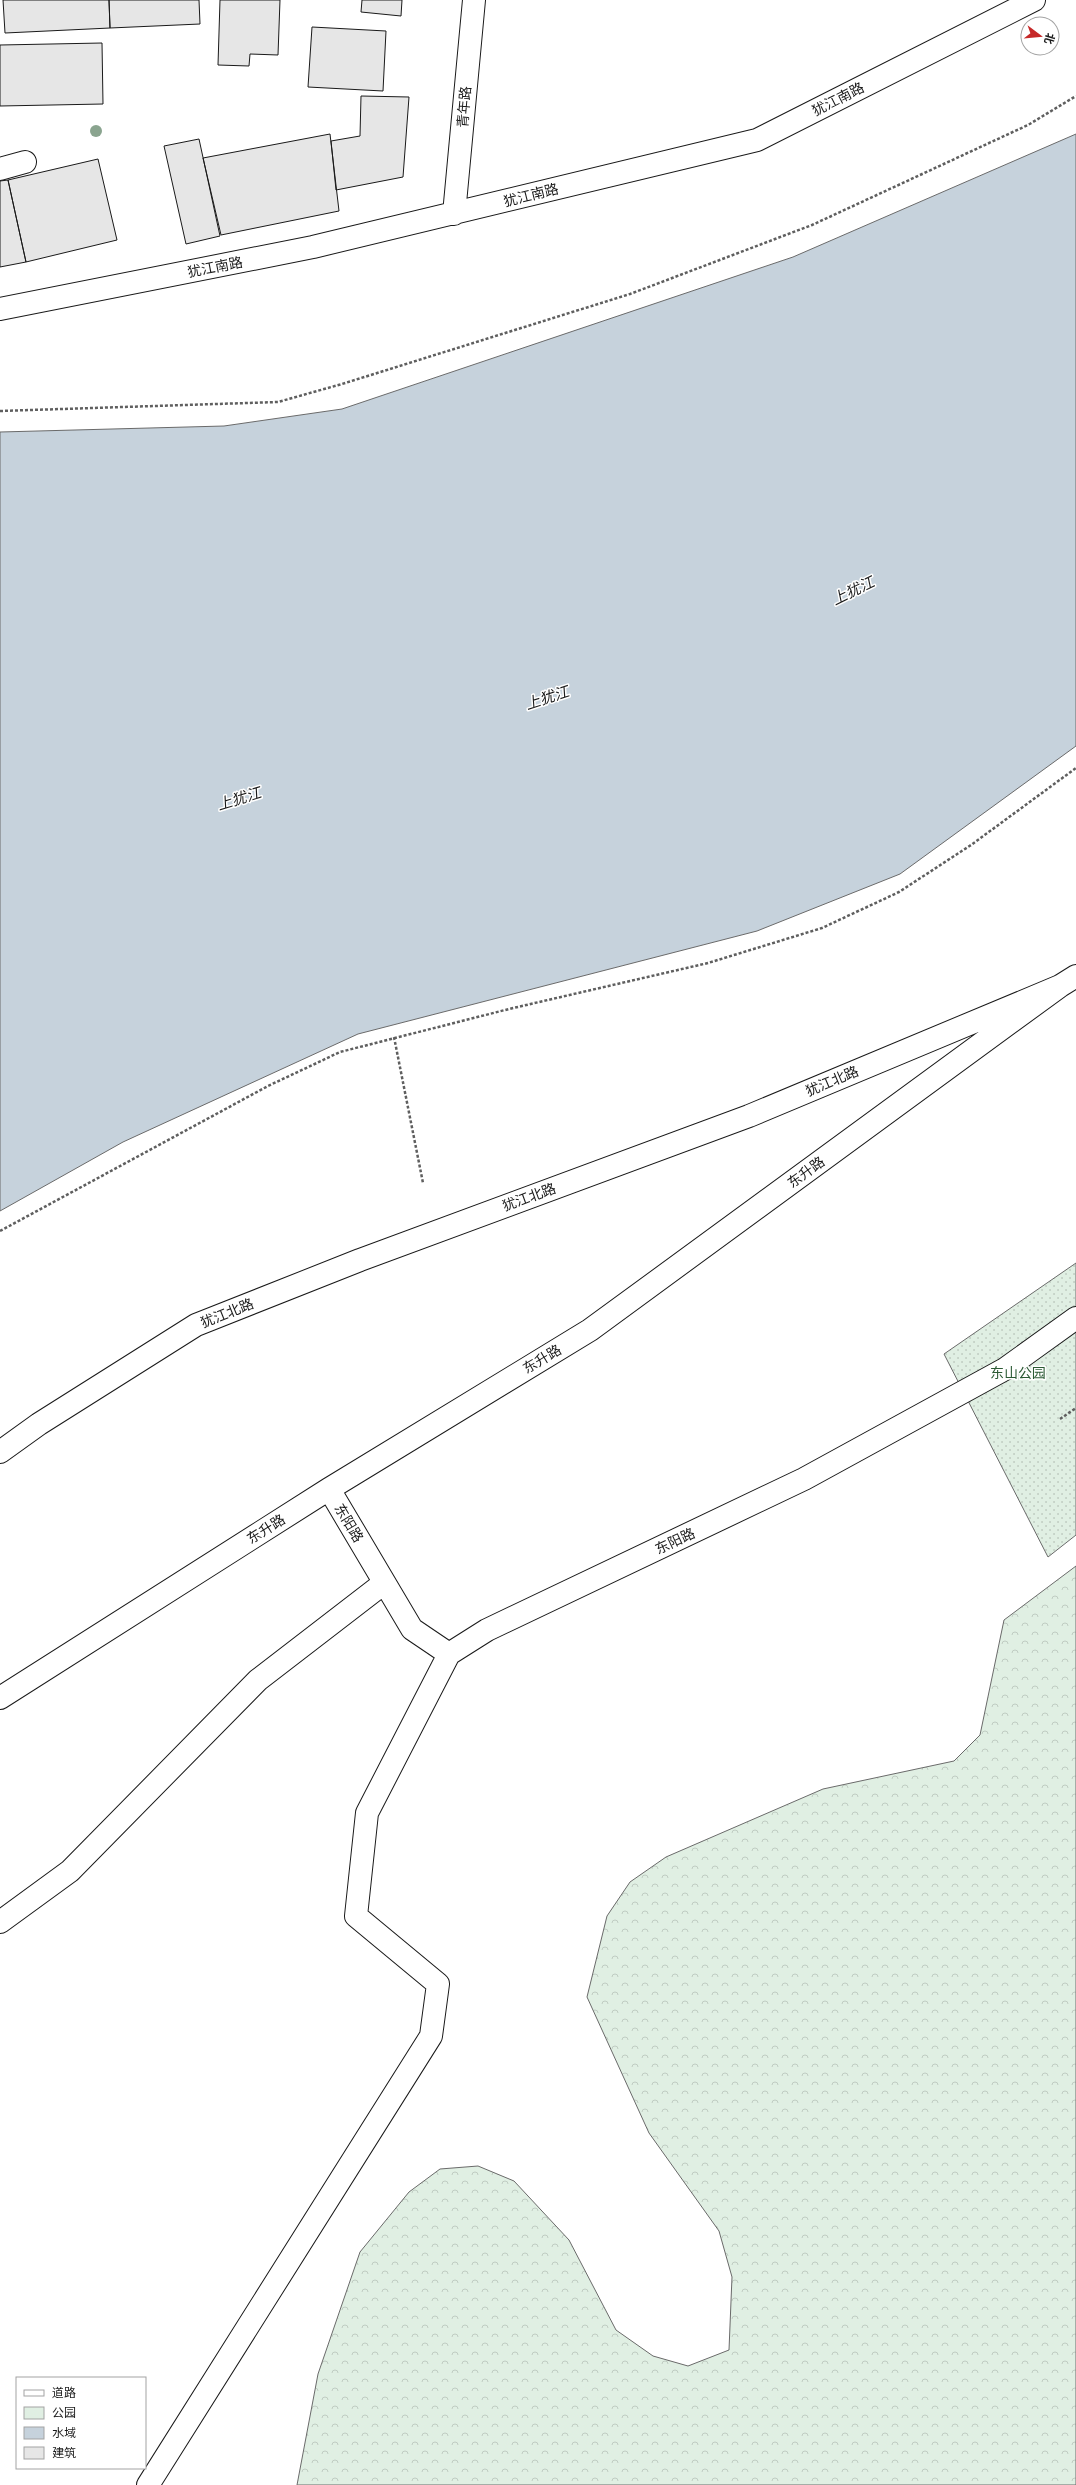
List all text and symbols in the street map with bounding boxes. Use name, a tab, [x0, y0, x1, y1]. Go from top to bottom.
north arrow	[1020, 16, 1060, 56]
text: 北	[1041, 32, 1057, 46]
street label: 犹江南路	[809, 79, 867, 119]
street label: 青年路	[454, 85, 474, 129]
street label: 犹江南路	[502, 180, 560, 210]
street label: 犹江南路	[186, 254, 244, 280]
water label: 上犹江	[829, 572, 879, 609]
water label: 上犹江	[523, 682, 573, 714]
water label: 上犹江	[215, 783, 265, 814]
street label: 犹江北路	[803, 1063, 861, 1099]
street label: 东升路	[784, 1153, 828, 1191]
street label: 犹江北路	[500, 1180, 558, 1214]
street label: 犹江北路	[198, 1295, 256, 1331]
street label: 东升路	[520, 1341, 564, 1377]
park label: 东山公园	[990, 1365, 1046, 1381]
street label: 东阳路	[331, 1501, 367, 1545]
street label: 东升路	[244, 1511, 288, 1547]
street label: 东阳路	[653, 1525, 697, 1557]
legend	[16, 2377, 146, 2469]
text: 道路	[52, 2386, 76, 2400]
text: 公园	[52, 2406, 76, 2420]
text: 水域	[52, 2426, 76, 2440]
text: 建筑	[52, 2446, 76, 2460]

